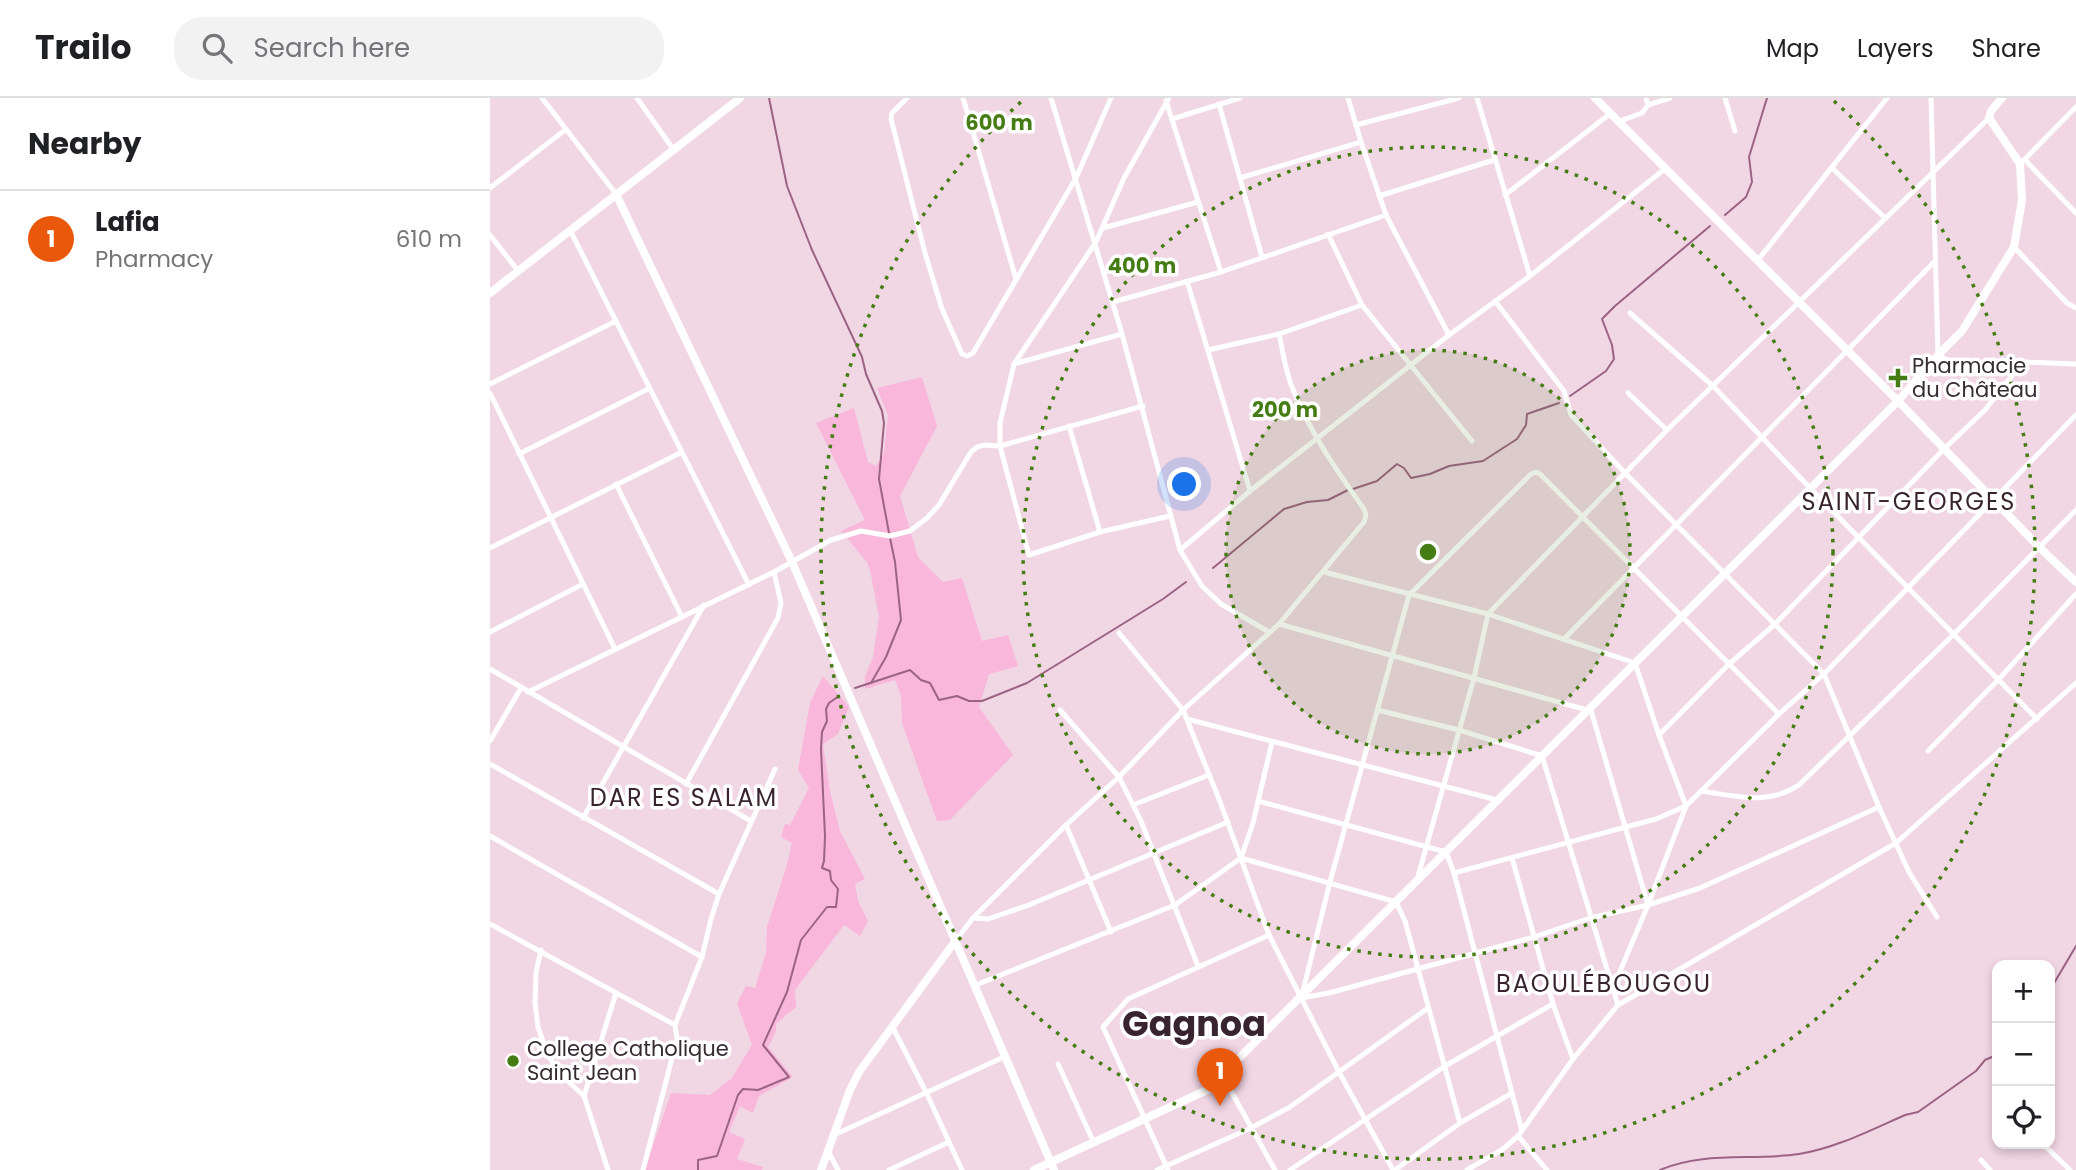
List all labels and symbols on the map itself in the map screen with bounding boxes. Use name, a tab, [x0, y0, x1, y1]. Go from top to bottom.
text: 600 m	[965, 108, 1033, 137]
text: 400 m	[1108, 251, 1176, 280]
place label: Pharmacie du Château	[1912, 351, 2037, 404]
marker: Pharmacie du Château	[1890, 370, 1906, 386]
text: 200 m	[1252, 395, 1318, 424]
your location	[1167, 467, 1201, 501]
district label: SAINT-GEORGES	[1802, 485, 2016, 518]
centre of rings	[1416, 540, 1440, 564]
district label: DAR ES SALAM	[590, 781, 778, 814]
district label: BAOULÉBOUGOU	[1496, 967, 1712, 1000]
district label: Gagnoa	[1122, 999, 1266, 1048]
place label: College Catholique Saint Jean	[527, 1034, 729, 1087]
pin: 1	[1197, 1048, 1243, 1106]
marker: College Catholique Saint Jean	[505, 1053, 521, 1069]

